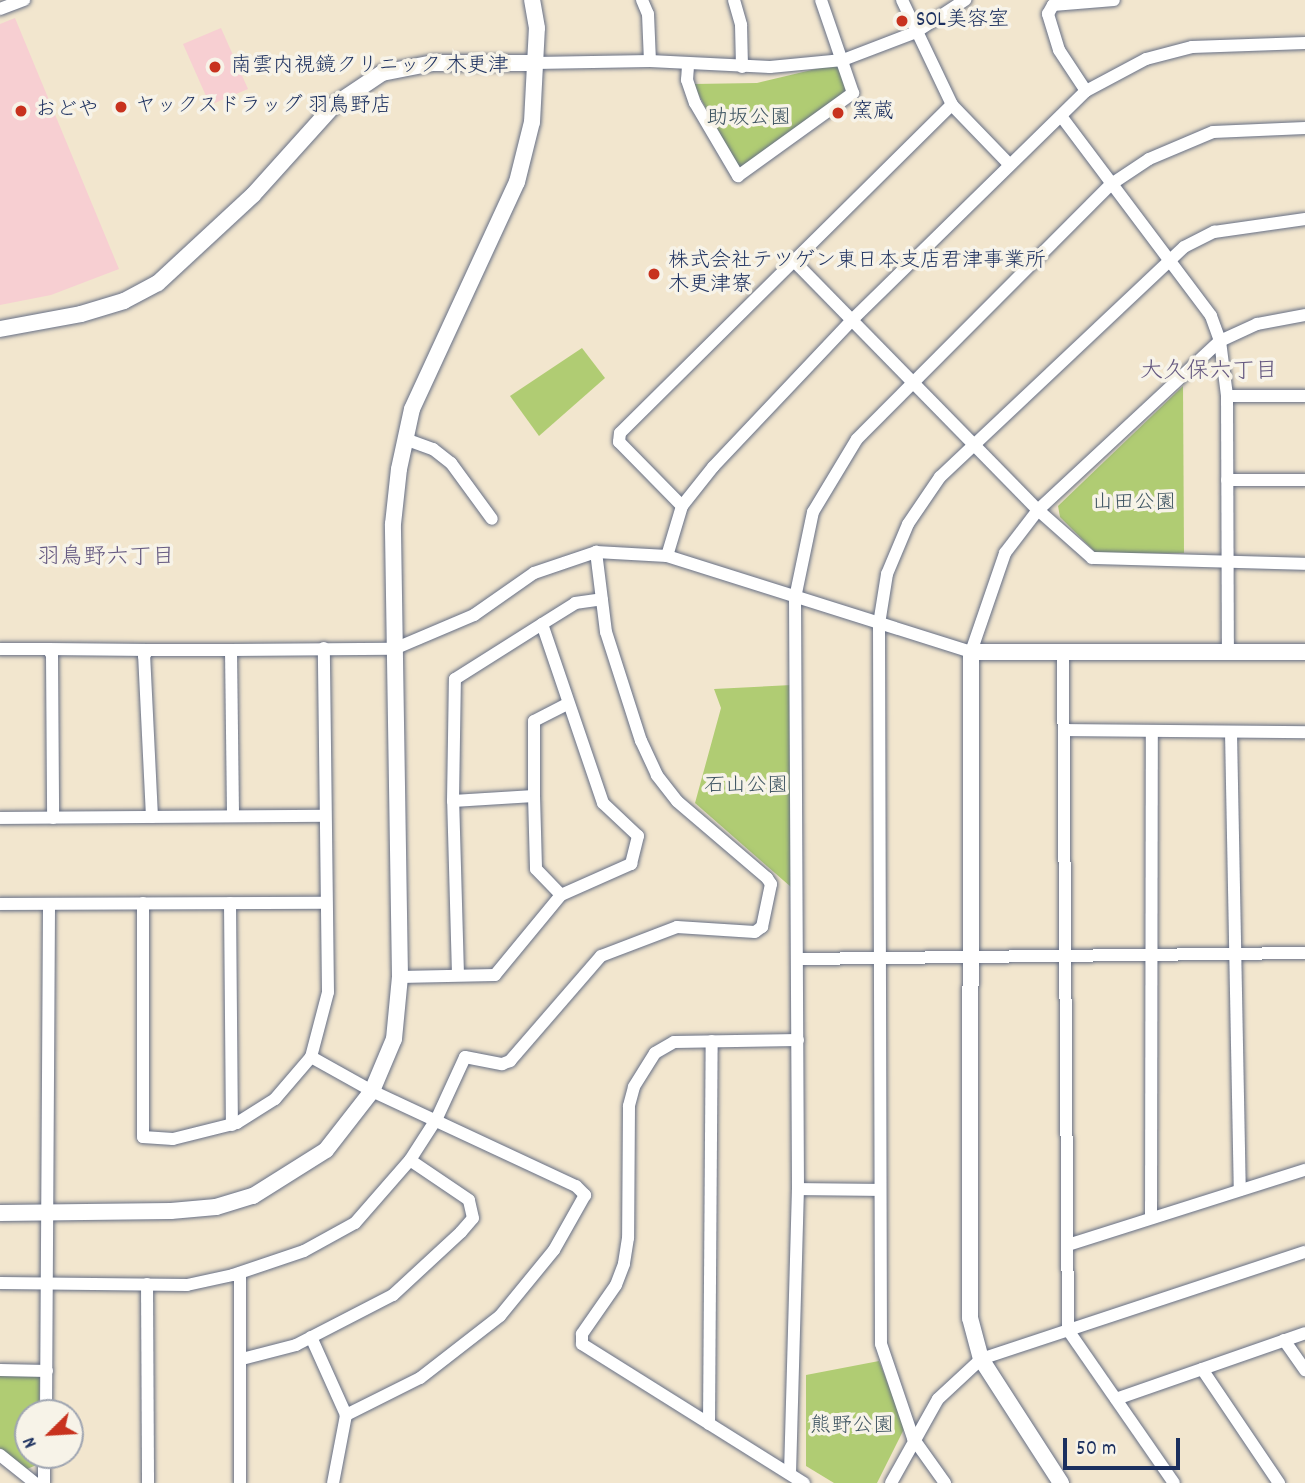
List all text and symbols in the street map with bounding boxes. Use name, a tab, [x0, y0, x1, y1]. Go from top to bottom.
place label: SOL美容室	[916, 8, 1009, 34]
marker: SOL美容室	[894, 13, 910, 29]
place label: 南雲内視鏡クリニック 木更津	[231, 54, 509, 80]
marker: 南雲内視鏡クリニック 木更津	[205, 57, 225, 77]
place label: ヤックスドラッグ 羽鳥野店	[135, 94, 392, 120]
place label: おどや	[35, 98, 98, 124]
marker: ヤックスドラッグ 羽鳥野店	[113, 99, 129, 115]
place label: 窯蔵	[852, 100, 894, 126]
marker: おどや	[13, 103, 29, 119]
marker: 窯蔵	[830, 105, 846, 121]
park label: 助坂公園	[707, 106, 791, 132]
place label: 株式会社テツゲン東日本支店君津事業所 木更津寮	[668, 249, 1046, 299]
marker: 株式会社テツゲン東日本支店君津事業所 木更津寮	[646, 266, 662, 282]
district label: 大久保六丁目	[1140, 359, 1278, 387]
park label: 山田公園	[1092, 491, 1176, 517]
district label: 羽鳥野六丁目	[37, 545, 175, 573]
park label: 石山公園	[704, 774, 788, 800]
north arrow	[14, 1399, 84, 1469]
park label: 熊野公園	[810, 1414, 894, 1440]
scale bar	[1067, 1424, 1184, 1468]
text: N	[17, 1432, 45, 1452]
text: 50 m	[1076, 1435, 1116, 1465]

